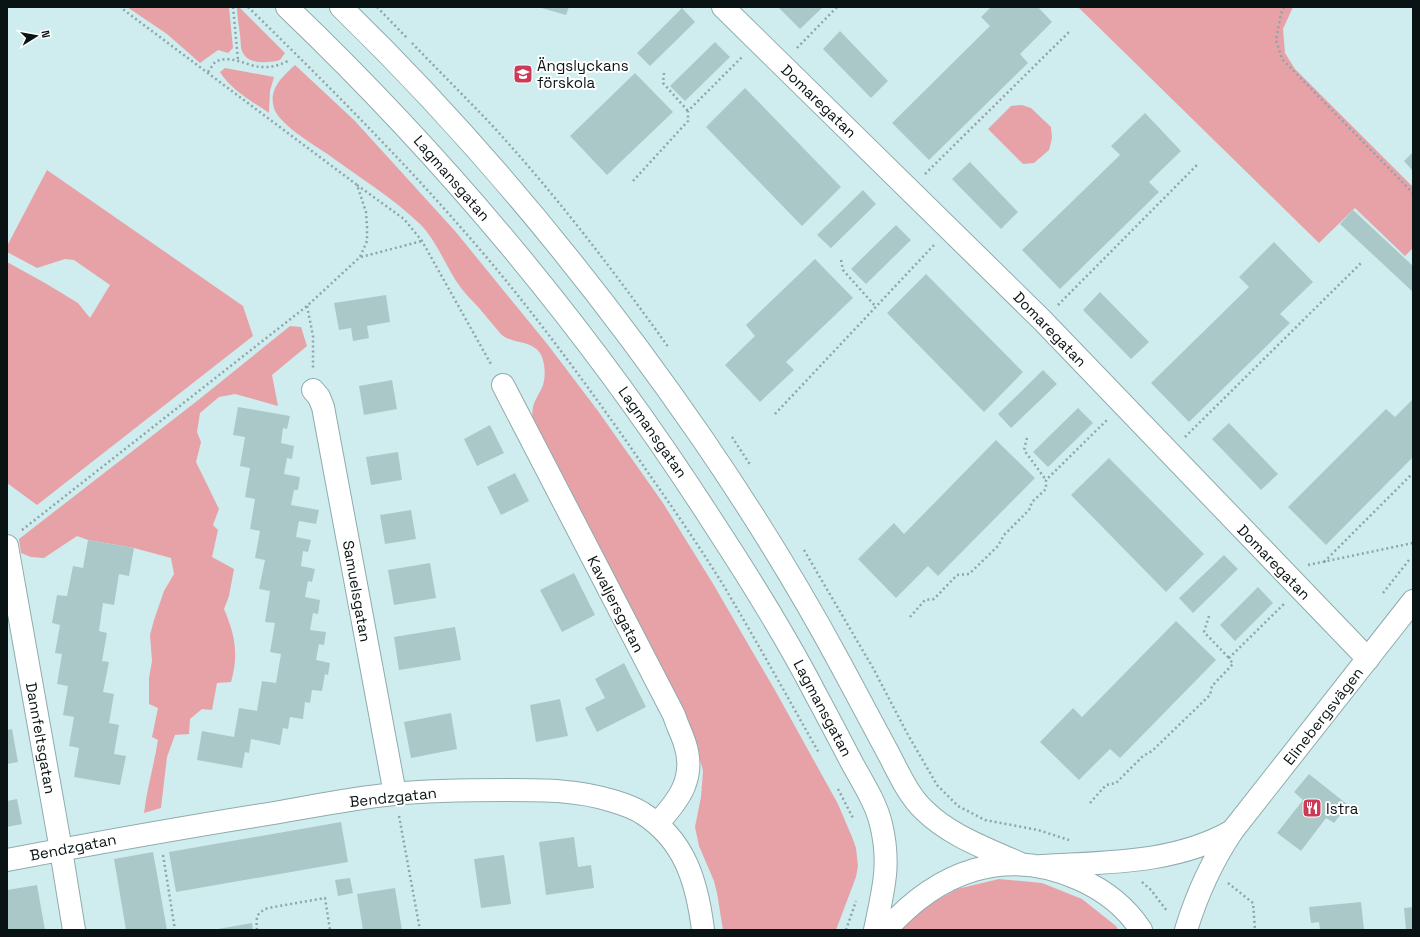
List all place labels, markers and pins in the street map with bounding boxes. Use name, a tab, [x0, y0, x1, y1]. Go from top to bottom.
place label: Ängslyckans förskola	[537, 56, 629, 92]
school or university icon: Ängslyckans förskola	[512, 63, 534, 85]
restaurant icon: Istra	[1301, 797, 1323, 819]
place label: Istra	[1326, 799, 1359, 818]

